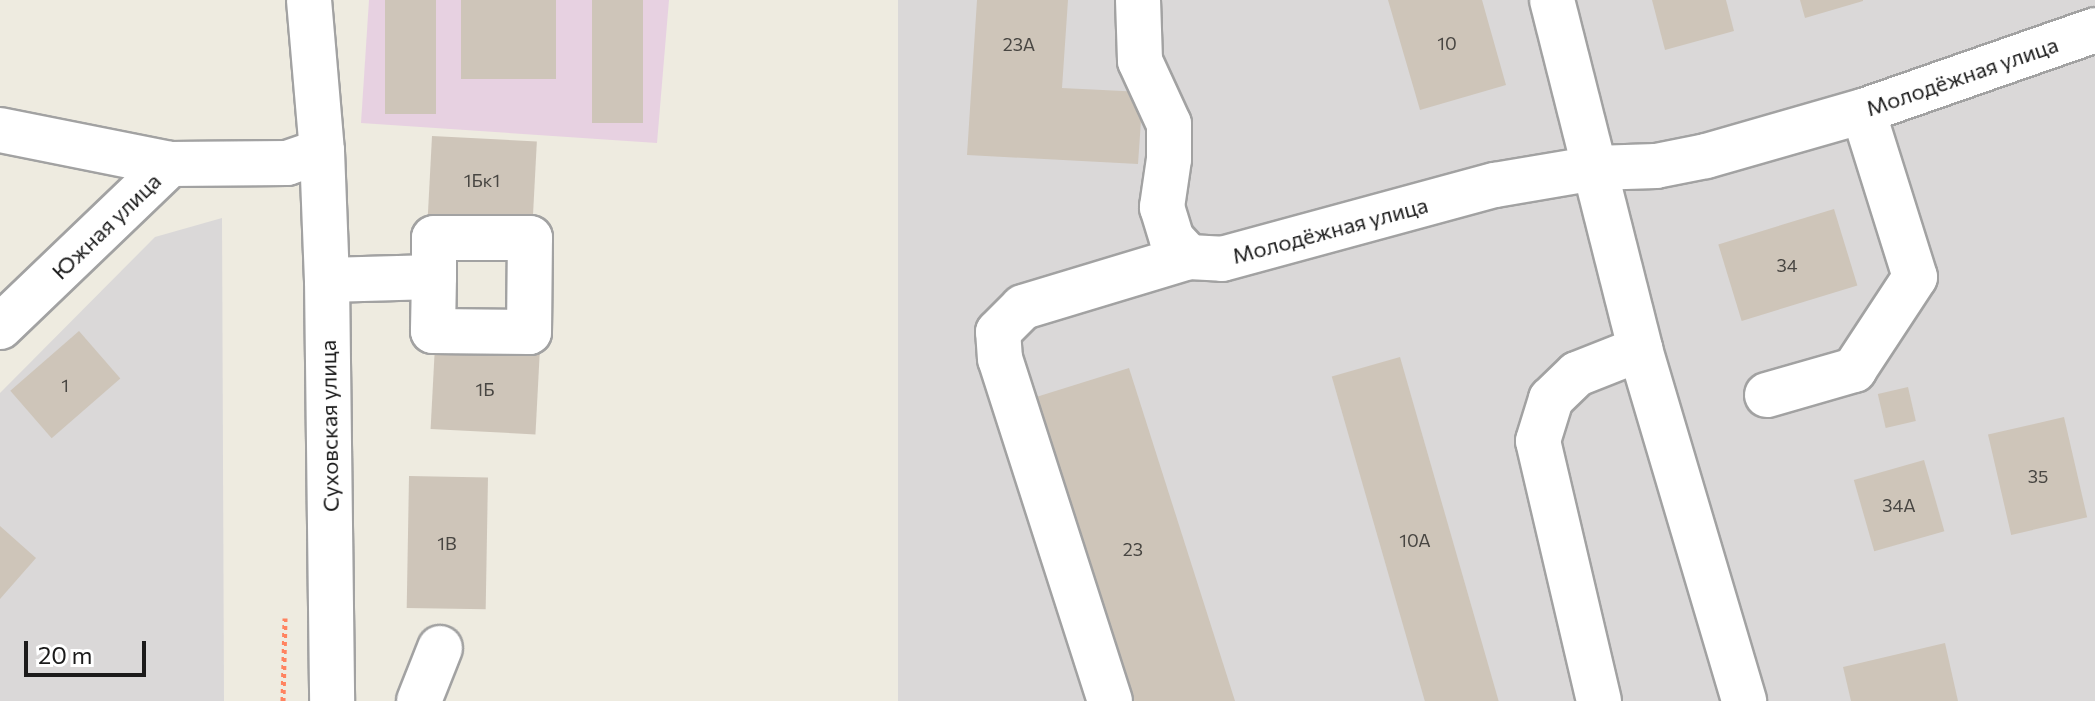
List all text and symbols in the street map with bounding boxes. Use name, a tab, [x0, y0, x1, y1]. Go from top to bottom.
street label: Молодёжная улица	[1862, 31, 2062, 121]
house number: 10	[1437, 32, 1457, 54]
house number: 23А	[1003, 33, 1035, 55]
street label: Южная улица	[46, 167, 166, 285]
house number: 1Бк1	[464, 169, 500, 191]
street label: Молодёжная улица	[1229, 191, 1431, 269]
house number: 34	[1776, 254, 1798, 276]
street label: Суховская улица	[314, 340, 344, 512]
house number: 1	[61, 374, 69, 396]
house number: 1Б	[476, 378, 494, 400]
house number: 35	[2028, 465, 2048, 487]
house number: 34А	[1882, 494, 1916, 516]
house number: 10А	[1399, 529, 1431, 551]
house number: 1В	[437, 532, 457, 554]
house number: 23	[1123, 538, 1143, 560]
scale bar	[28, 625, 150, 675]
text: 20 m	[38, 640, 92, 669]

